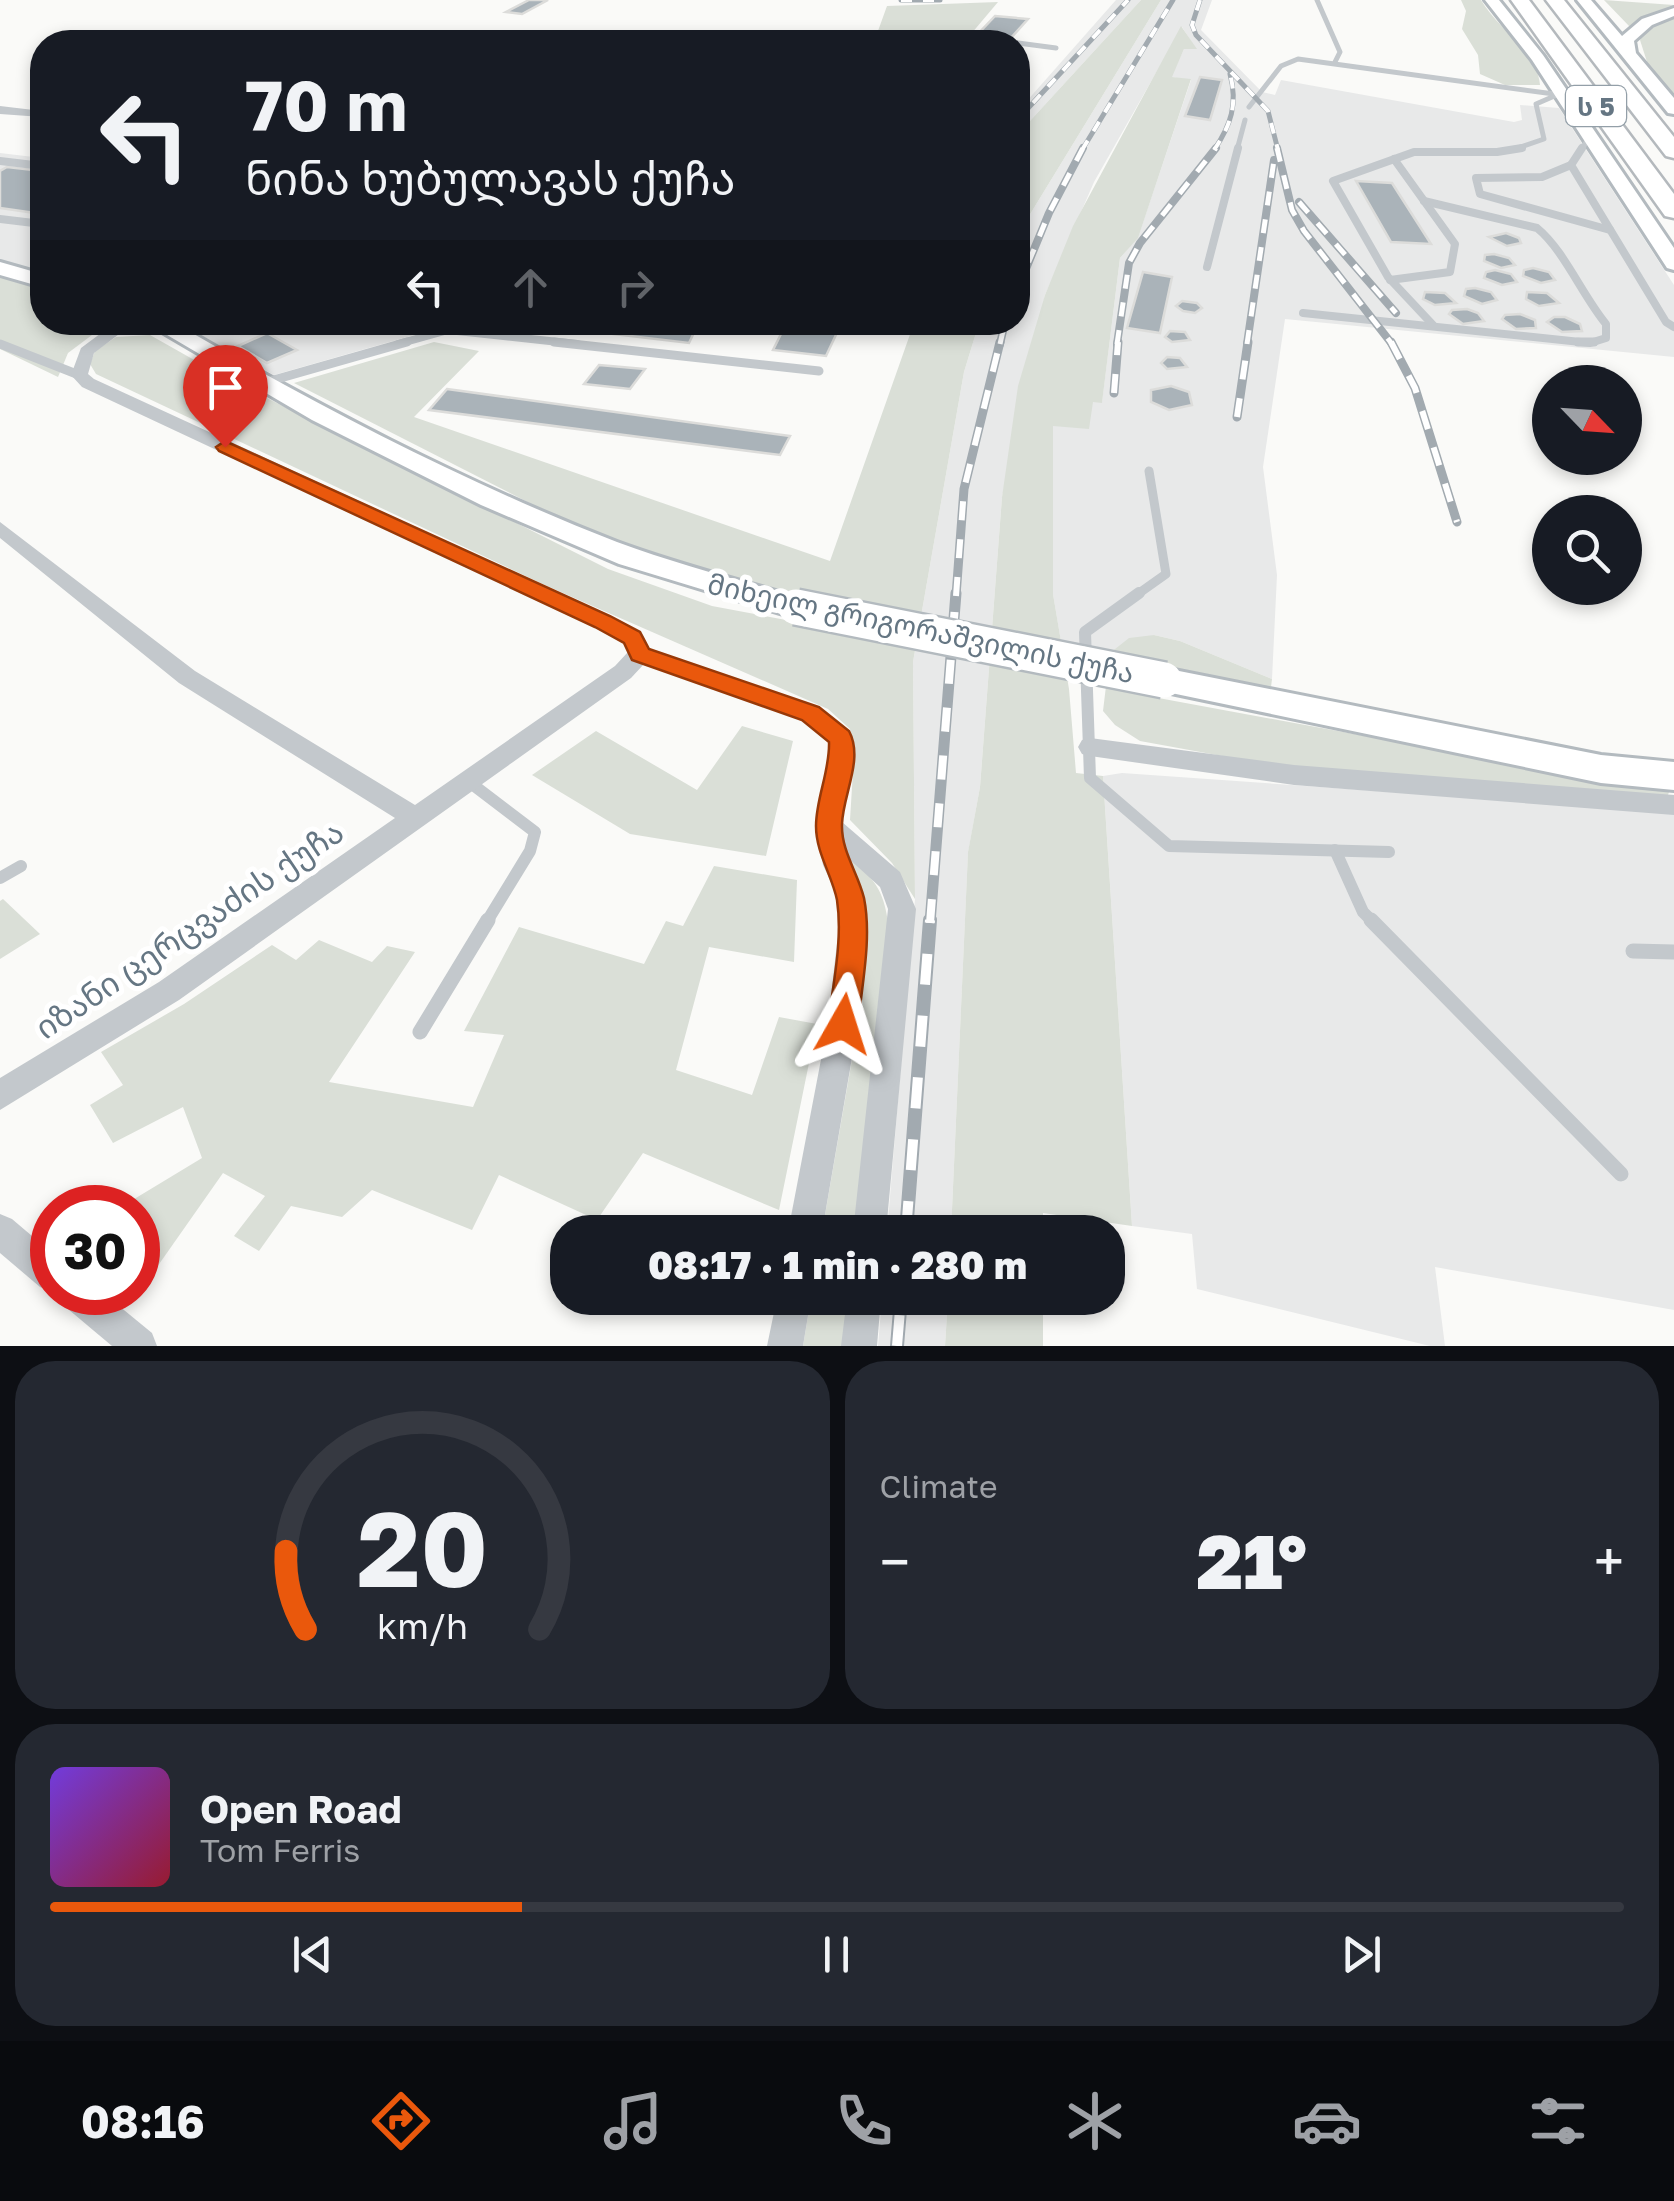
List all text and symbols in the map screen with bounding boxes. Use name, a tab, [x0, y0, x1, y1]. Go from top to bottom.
text: 70 m	[245, 62, 407, 146]
icon: left	[80, 70, 210, 200]
road number: ს 5	[1566, 86, 1626, 126]
text: ნინა ხუბულავას ქუჩა	[245, 151, 736, 205]
icon: left	[398, 260, 453, 315]
icon: ahead	[503, 260, 558, 315]
icon: right	[608, 260, 663, 315]
pin	[183, 345, 268, 448]
icon: arrive	[198, 360, 253, 415]
north arrow	[1532, 365, 1642, 475]
map controls	[1532, 365, 1642, 605]
button: search	[1532, 495, 1642, 605]
street label: მიხეილ გრიგორაშვილის ქუჩა	[705, 567, 1137, 690]
street label: იზანი ცერცვაძის ქუჩა	[28, 812, 351, 1047]
position arrow	[791, 972, 895, 1076]
speed limit sign: 30	[30, 1185, 160, 1315]
text: 08:17 · 1 min · 280 m	[648, 1242, 1027, 1287]
text: Climate	[880, 1467, 998, 1505]
text: 20	[357, 1485, 488, 1610]
text: 21°	[1197, 1515, 1307, 1606]
text: −	[880, 1528, 910, 1594]
text: +	[1594, 1528, 1624, 1594]
text: km/h	[377, 1604, 468, 1647]
text: Open Road	[200, 1786, 402, 1831]
text: Tom Ferris	[200, 1831, 360, 1869]
icon: previous	[285, 1927, 340, 1982]
icon: pause	[809, 1927, 864, 1982]
icon: next	[1334, 1927, 1389, 1982]
icon: directions	[366, 2086, 436, 2156]
icon: music	[598, 2086, 668, 2156]
icon: phone	[829, 2086, 899, 2156]
icon: climate	[1060, 2086, 1130, 2156]
icon: car	[1292, 2086, 1362, 2156]
icon: filters	[1523, 2086, 1593, 2156]
text: 08:16	[81, 2094, 205, 2148]

